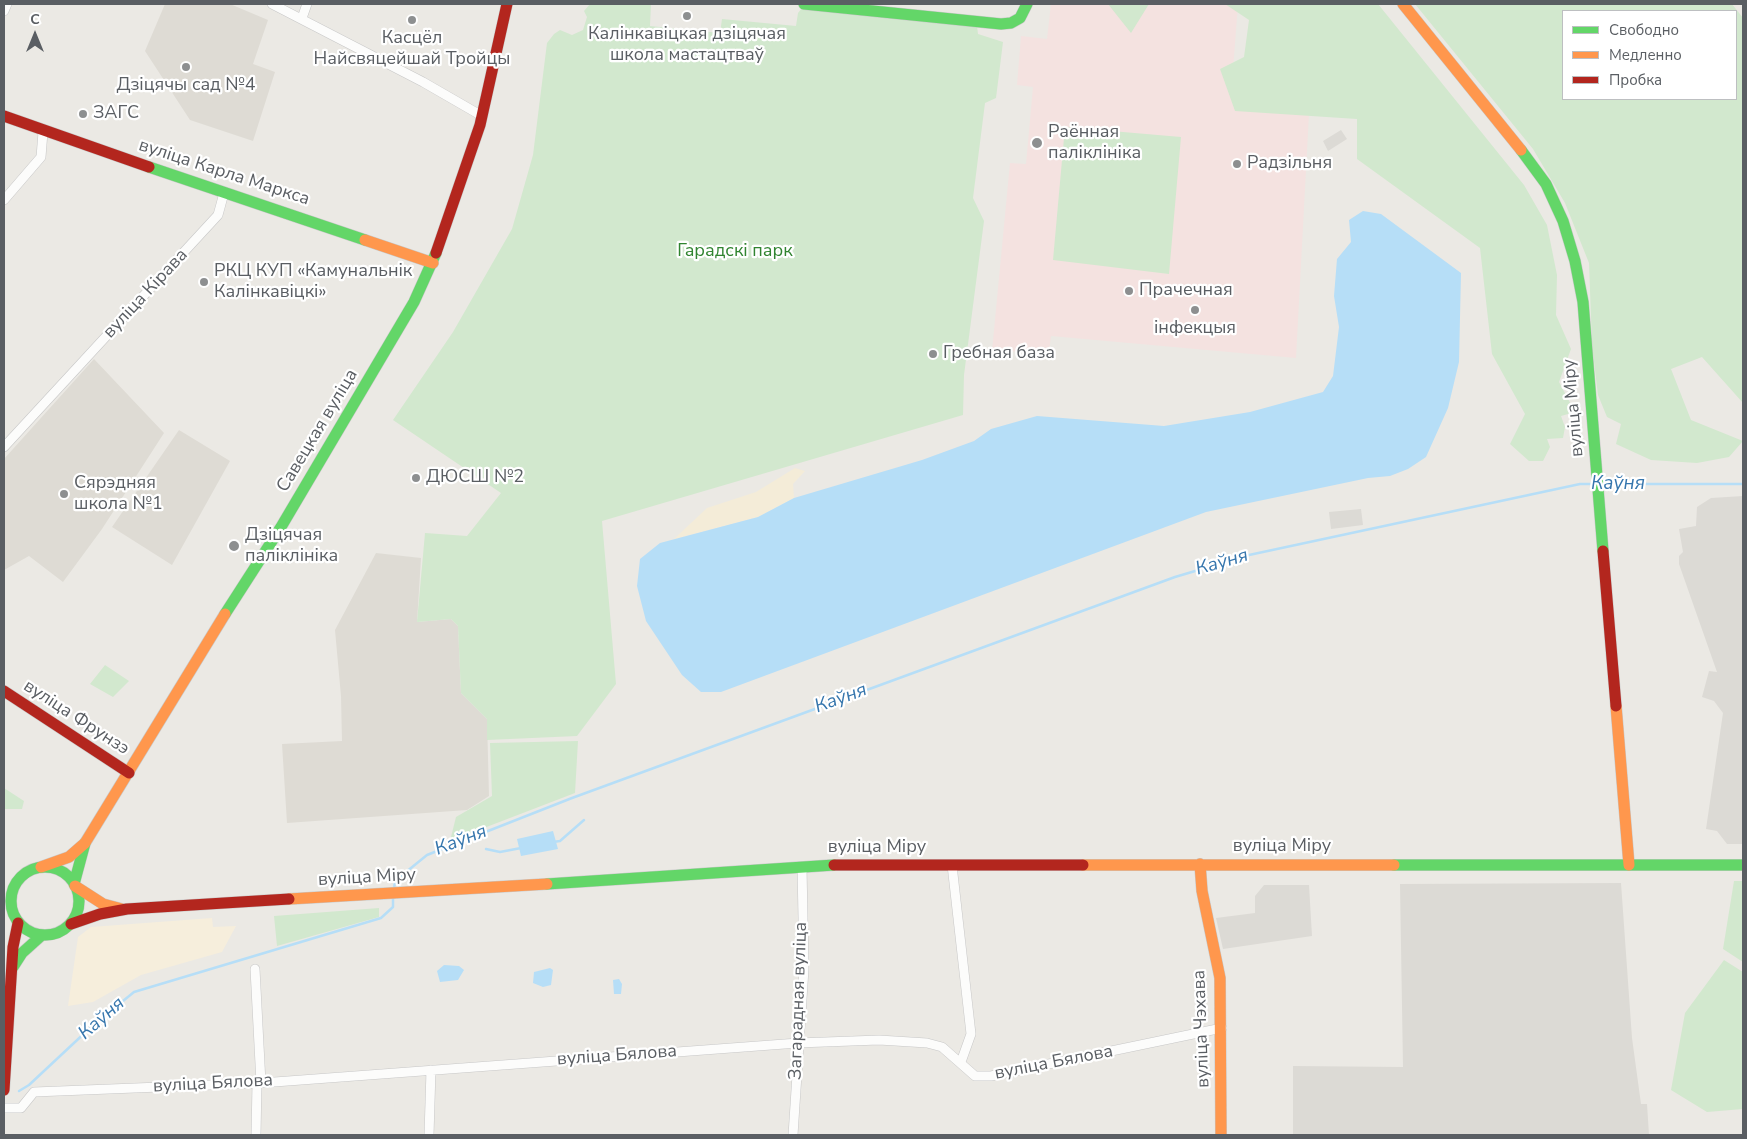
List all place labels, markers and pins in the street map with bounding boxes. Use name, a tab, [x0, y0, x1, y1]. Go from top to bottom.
marker: Калінкавіцкая дзіцячая школа мастацтваў	[681, 10, 693, 22]
marker: Касцёл Найсвяцейшай Тройцы	[406, 14, 418, 26]
place label: Калінкавіцкая дзіцячая школа мастацтваў	[588, 24, 786, 66]
place label: Касцёл Найсвяцейшай Тройцы	[314, 28, 510, 70]
marker: Дзіцячы сад №4	[180, 61, 192, 73]
place label: Дзіцячы сад №4	[116, 75, 256, 97]
place label: ЗАГС	[93, 103, 139, 125]
marker: ЗАГС	[77, 108, 89, 120]
place label: Раённая паліклініка	[1048, 122, 1141, 164]
marker: Раённая паліклініка	[1030, 136, 1044, 150]
place label: Радзільня	[1247, 153, 1332, 175]
marker: Радзільня	[1231, 158, 1243, 170]
place label: РКЦ КУП «Камунальнік Калінкавіцкі»	[214, 261, 412, 304]
marker: РКЦ КУП «Камунальнік Калінкавіцкі»	[198, 276, 210, 288]
place label: Прачечная	[1139, 280, 1233, 302]
marker: Прачечная	[1123, 285, 1135, 297]
marker: інфекцыя	[1189, 304, 1201, 316]
place label: інфекцыя	[1154, 318, 1236, 340]
place label: Гребная база	[943, 343, 1055, 365]
marker: Гребная база	[927, 348, 939, 360]
place label: ДЮСШ №2	[426, 467, 524, 489]
marker: ДЮСШ №2	[410, 472, 422, 484]
place label: Сярэдняя школа №1	[74, 473, 163, 516]
marker: Сярэдняя школа №1	[58, 488, 70, 500]
place label: Дзіцячая паліклініка	[245, 525, 338, 568]
marker: Дзіцячая паліклініка	[227, 539, 241, 553]

